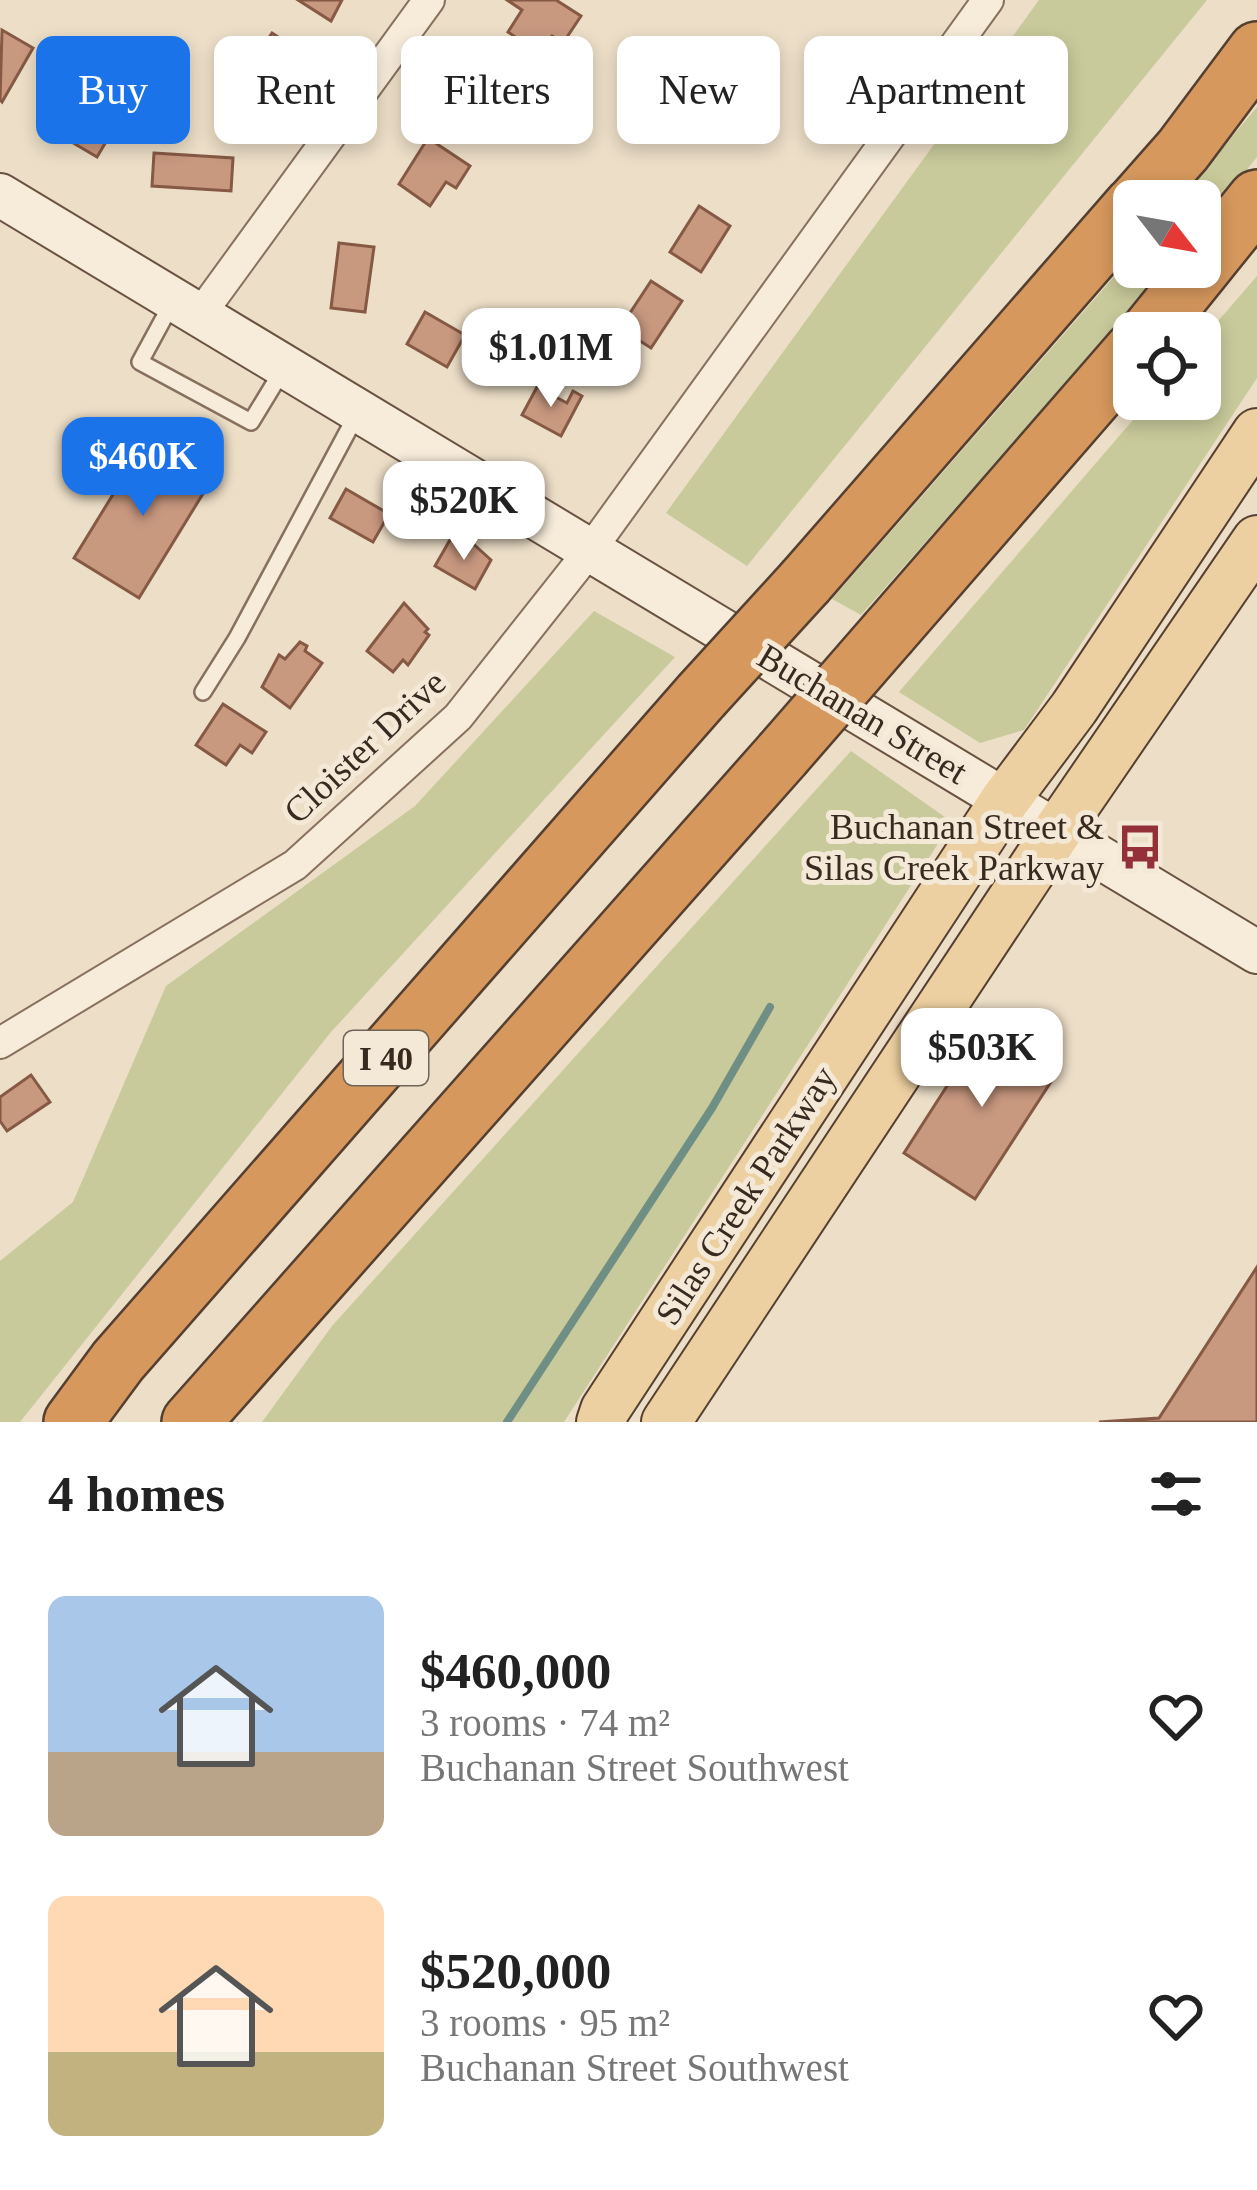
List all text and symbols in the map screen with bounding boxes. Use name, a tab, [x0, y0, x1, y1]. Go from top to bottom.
chip: Buy	[36, 36, 190, 144]
chip: Rent	[214, 36, 377, 144]
chip: Filters	[401, 36, 593, 144]
chip: New	[617, 36, 780, 144]
chip: Apartment	[804, 36, 1068, 144]
north arrow	[1113, 180, 1221, 288]
map controls	[1113, 180, 1221, 420]
pin: $1.01M	[453, 308, 649, 410]
button: locate	[1113, 312, 1221, 420]
text: $1.01M	[489, 325, 613, 368]
pin: $460K	[59, 417, 227, 519]
text: $460K	[89, 434, 197, 477]
pin: $520K	[380, 461, 548, 563]
text: $520K	[410, 478, 518, 521]
street label: Buchanan Street	[751, 636, 974, 792]
street label: Cloister Drive	[276, 662, 453, 831]
place label: Buchanan Street & Silas Creek Parkway	[804, 807, 1104, 888]
bus stop icon: Buchanan Street & Silas Creek Parkway	[1115, 822, 1165, 872]
pin: $503K	[898, 1008, 1066, 1110]
text: $503K	[928, 1025, 1036, 1068]
road number: I 40	[344, 1031, 428, 1085]
street label: Silas Creek Parkway	[647, 1059, 844, 1332]
icon: filters	[1143, 1461, 1209, 1527]
text: 4 homes	[48, 1466, 225, 1522]
text: $460,000	[420, 1643, 611, 1699]
icon: home	[144, 1644, 288, 1788]
icon: heart	[1143, 1683, 1209, 1749]
text: 3 rooms · 74 m²	[420, 1701, 670, 1744]
text: Buchanan Street Southwest	[420, 1746, 849, 1789]
text: $520,000	[420, 1943, 611, 1999]
icon: home	[144, 1944, 288, 2088]
icon: heart	[1143, 1983, 1209, 2049]
text: 3 rooms · 95 m²	[420, 2001, 670, 2044]
text: Buchanan Street Southwest	[420, 2046, 849, 2089]

